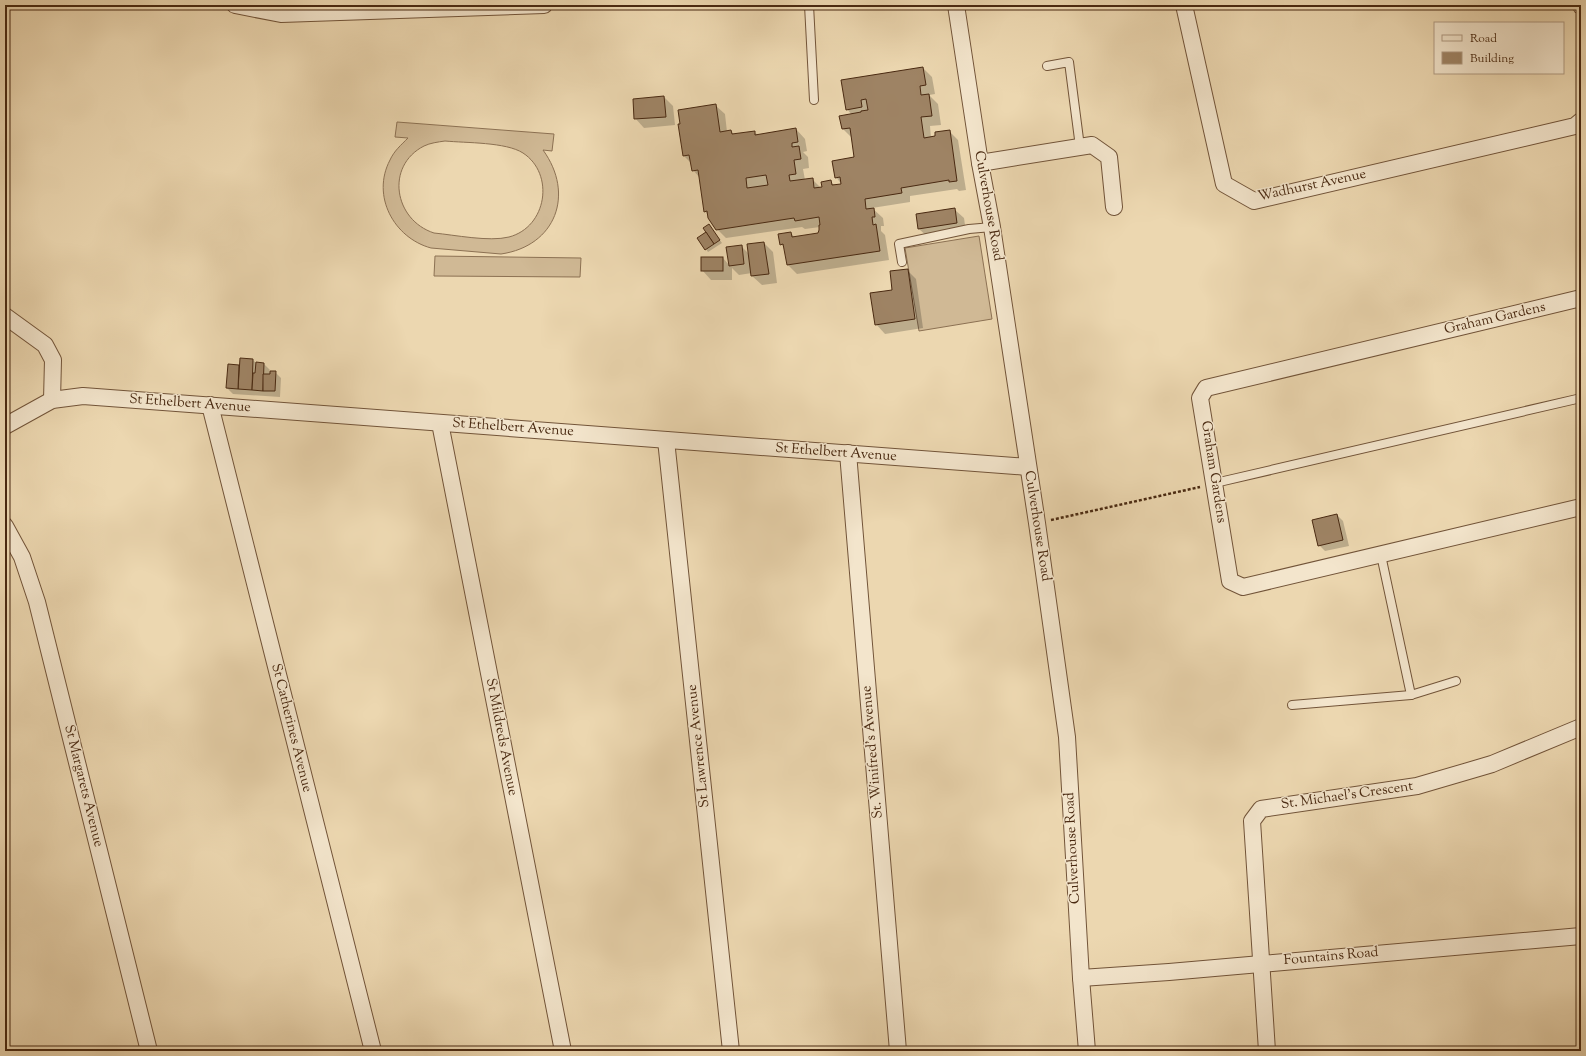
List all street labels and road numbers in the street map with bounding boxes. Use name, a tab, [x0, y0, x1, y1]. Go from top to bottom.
street label: Culverhouse Road	[968, 149, 1008, 263]
street label: Wadhurst Avenue	[1256, 165, 1368, 207]
street label: Graham Gardens	[1442, 298, 1548, 340]
street label: St Ethelbert Avenue	[129, 390, 251, 418]
street label: St Ethelbert Avenue	[452, 414, 574, 442]
street label: Graham Gardens	[1195, 419, 1231, 525]
street label: St Ethelbert Avenue	[775, 439, 897, 467]
street label: Culverhouse Road	[1018, 469, 1056, 583]
street label: St Catherines Avenue	[265, 662, 317, 794]
street label: St Mildreds Avenue	[480, 676, 522, 798]
street label: St Lawrence Avenue	[683, 683, 715, 809]
street label: St. Winifred's Avenue	[857, 685, 889, 819]
street label: St Margarets Avenue	[58, 723, 108, 849]
street label: St. Michael's Crescent	[1280, 777, 1415, 815]
street label: Culverhouse Road	[1060, 792, 1086, 904]
street label: Fountains Road	[1283, 943, 1379, 971]

